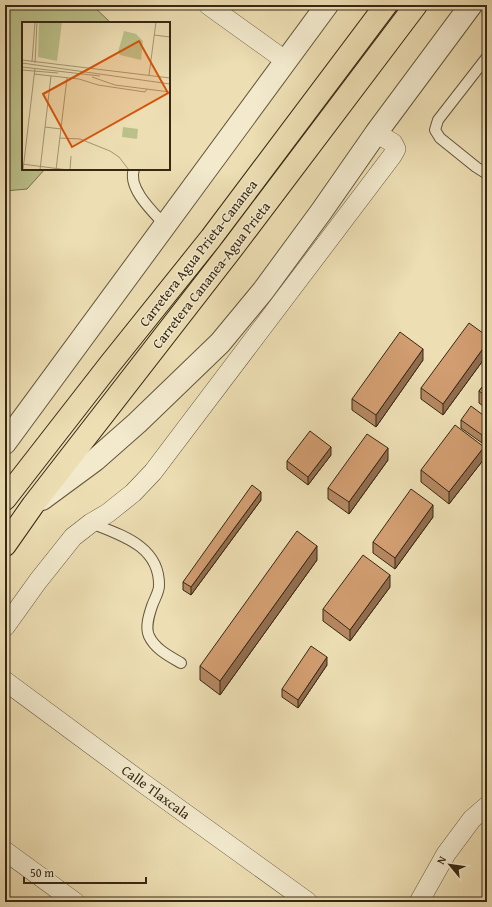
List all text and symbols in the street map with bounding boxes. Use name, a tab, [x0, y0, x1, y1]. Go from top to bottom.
inset map	[22, 22, 170, 170]
street label: Carretera Agua Prieta-Cananea	[134, 175, 262, 331]
street label: Carretera Cananea-Agua Prieta	[147, 197, 275, 353]
street label: Calle Tlaxcala	[118, 760, 195, 824]
north arrow	[430, 845, 470, 885]
text: N	[432, 852, 450, 867]
scale bar	[24, 859, 146, 885]
text: 50 m	[30, 864, 54, 881]

